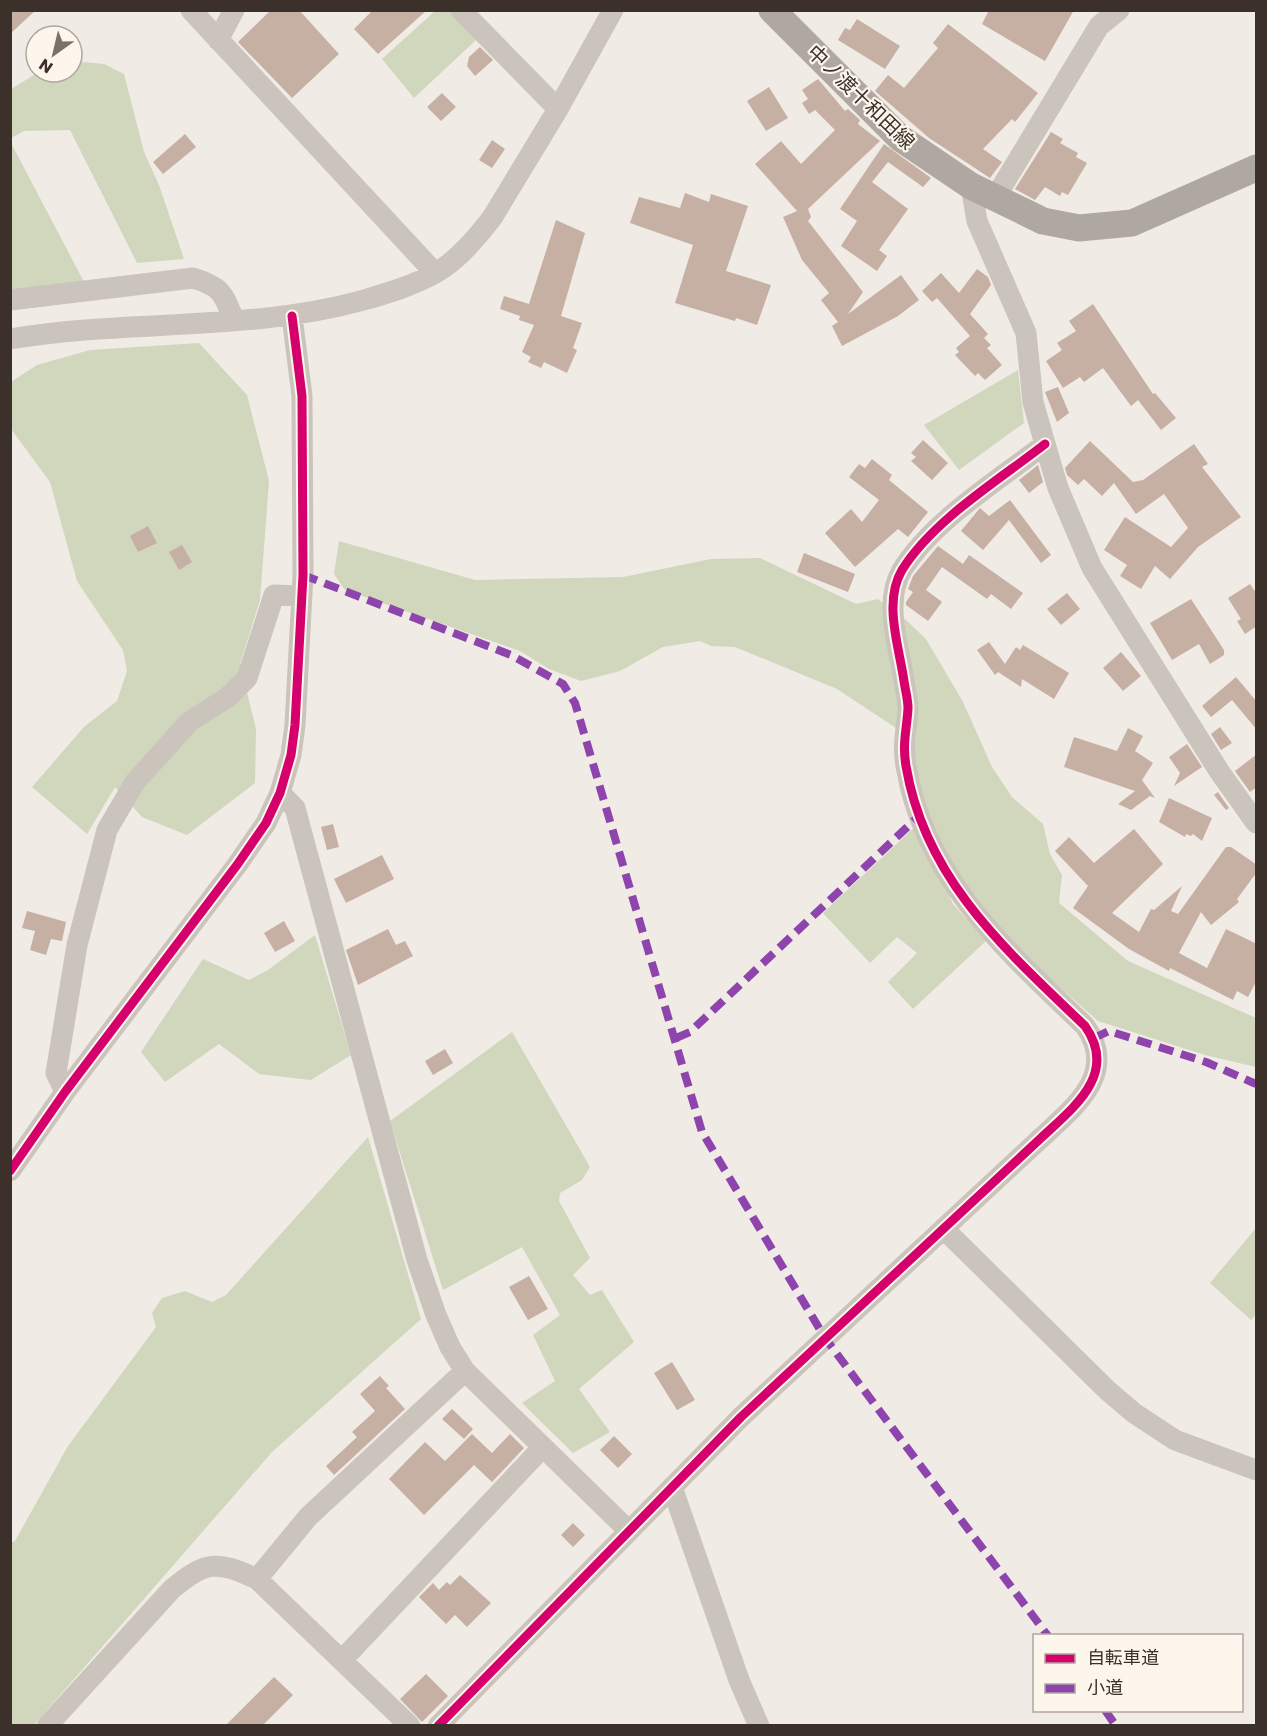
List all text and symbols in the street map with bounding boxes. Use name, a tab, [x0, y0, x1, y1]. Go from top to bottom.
north arrow	[24, 24, 84, 84]
street label: 中ノ渡十和田線	[801, 38, 921, 156]
text: N	[34, 53, 57, 79]
legend	[1033, 1634, 1243, 1712]
text: 自転車道	[1087, 1645, 1159, 1670]
text: 小道	[1087, 1675, 1123, 1700]

